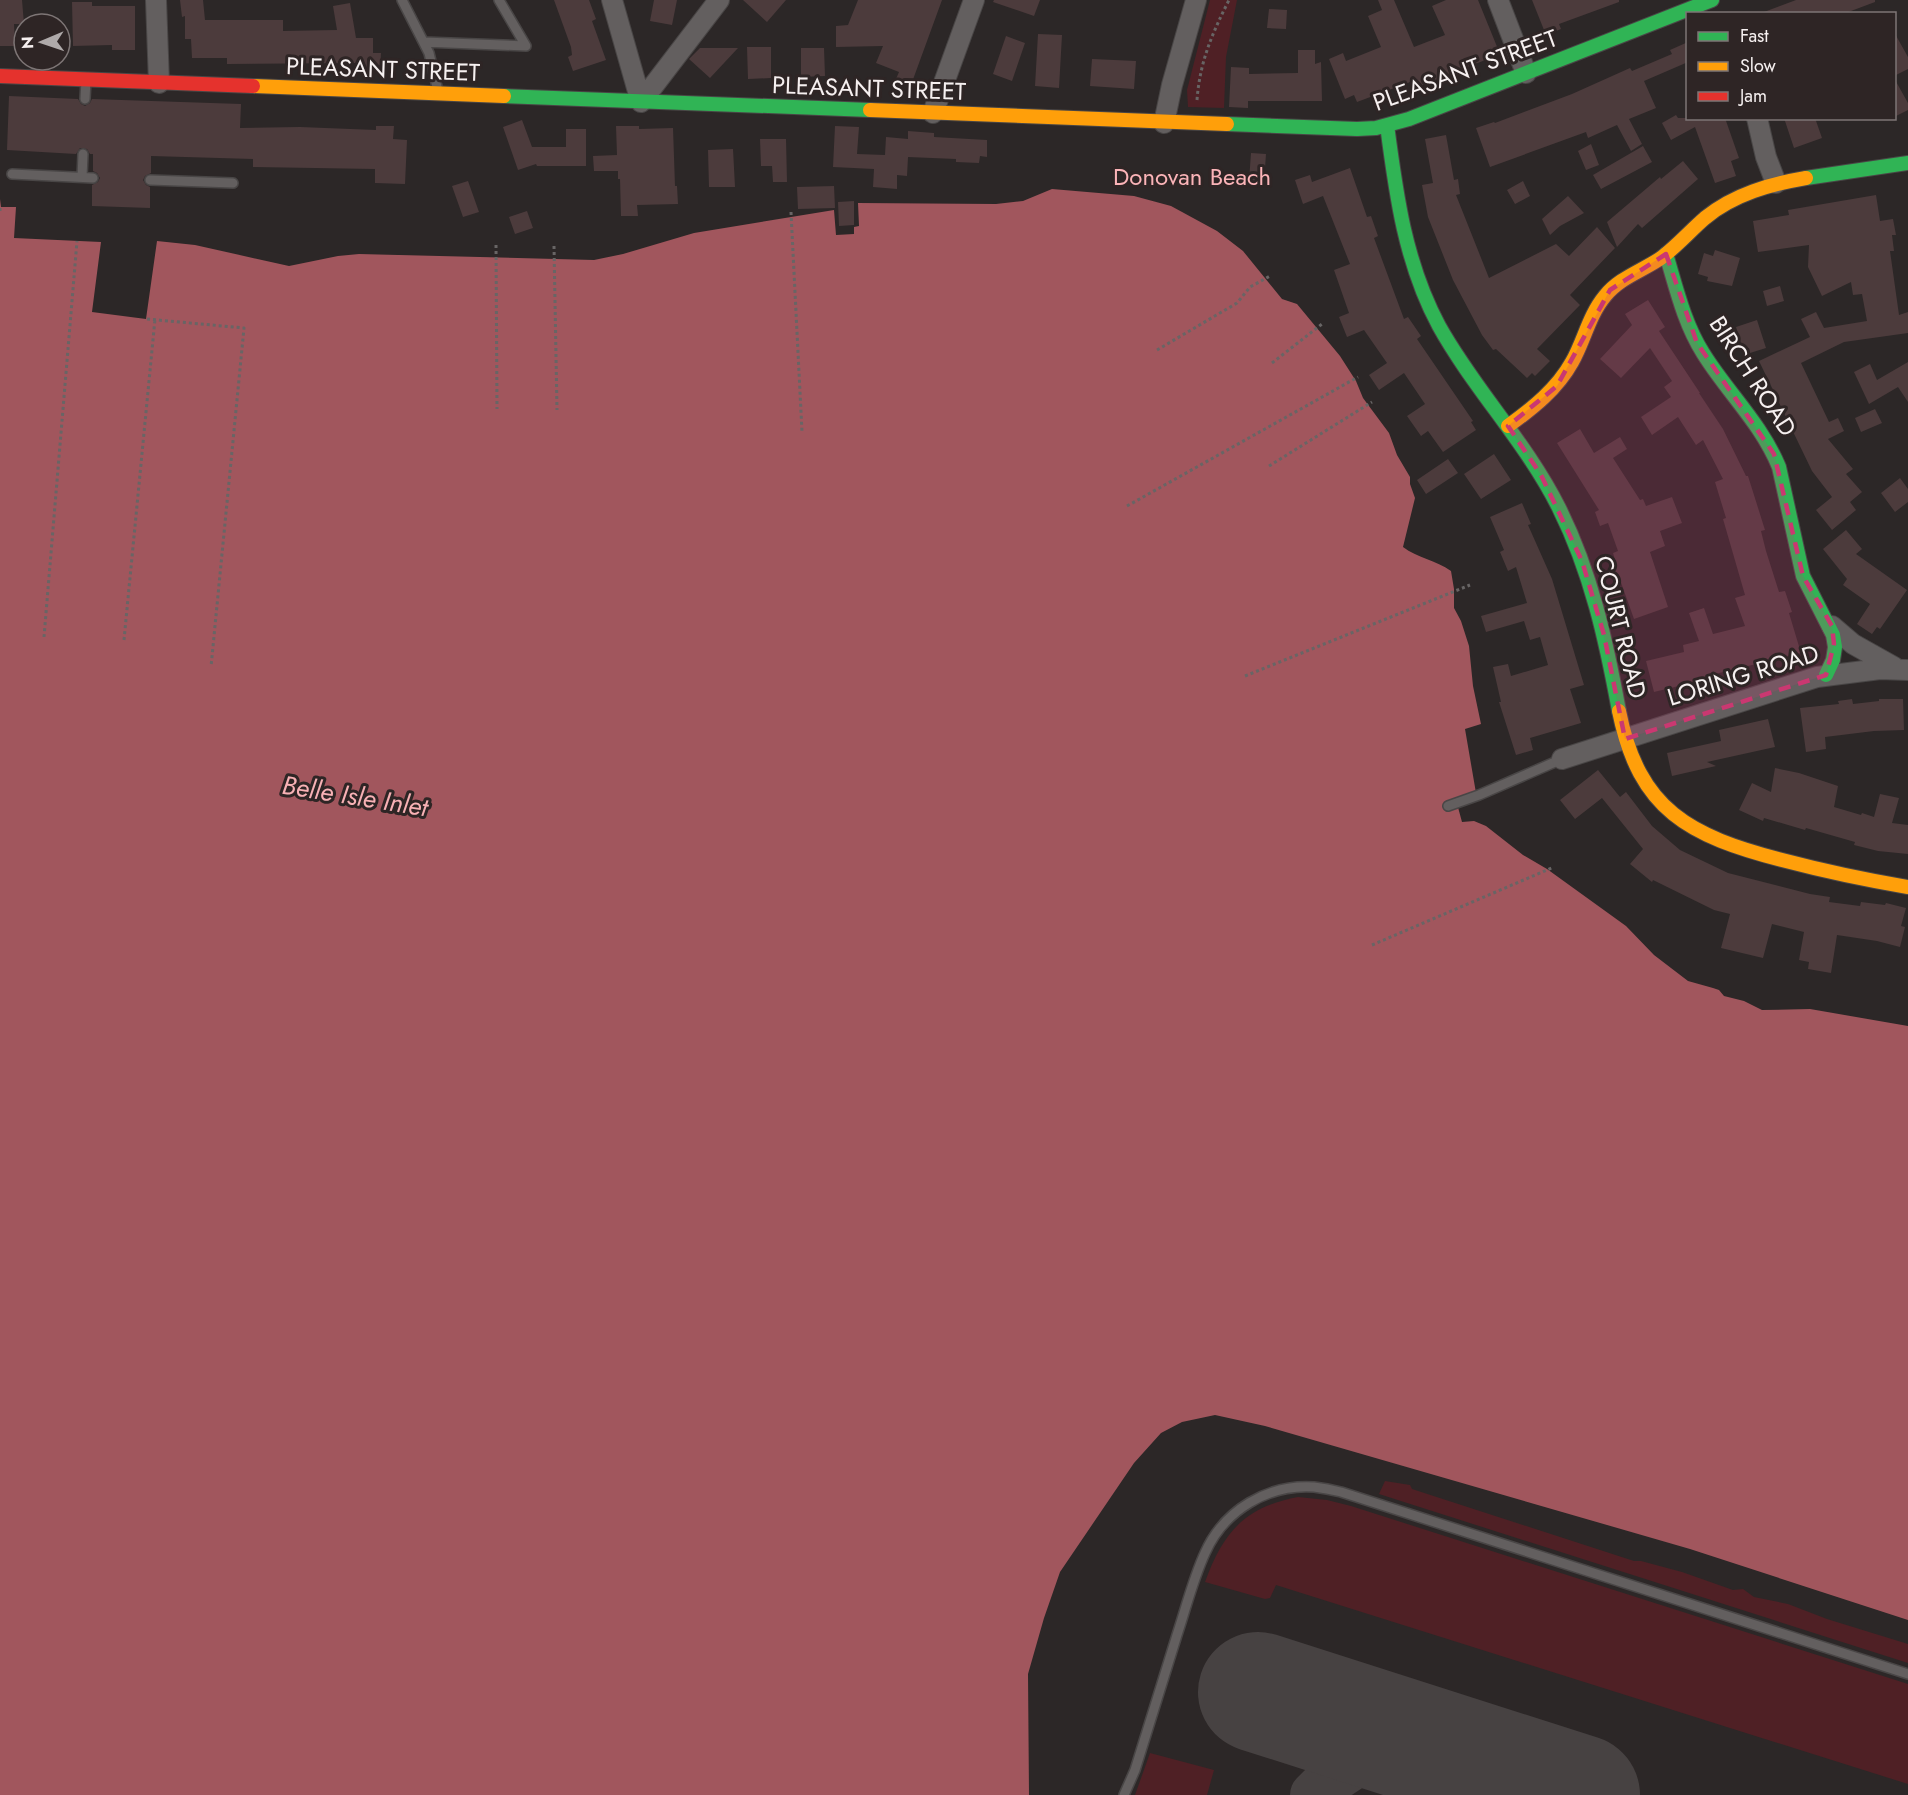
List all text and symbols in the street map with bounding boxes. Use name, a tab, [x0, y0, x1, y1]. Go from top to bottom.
north arrow	[12, 12, 72, 72]
legend	[1686, 12, 1896, 120]
street label: PLEASANT STREET	[1368, 20, 1562, 120]
text: Fast	[1740, 23, 1769, 49]
text: N	[16, 36, 39, 49]
street label: PLEASANT STREET	[285, 48, 481, 90]
text: Slow	[1740, 53, 1777, 79]
street label: PLEASANT STREET	[771, 67, 967, 109]
text: Jam	[1738, 83, 1767, 109]
park label: Donovan Beach	[1113, 159, 1271, 194]
street label: BIRCH ROAD	[1701, 309, 1805, 443]
street label: COURT ROAD	[1586, 552, 1656, 702]
street label: LORING ROAD	[1663, 635, 1823, 715]
water label: Belle Isle Inlet	[280, 766, 432, 827]

